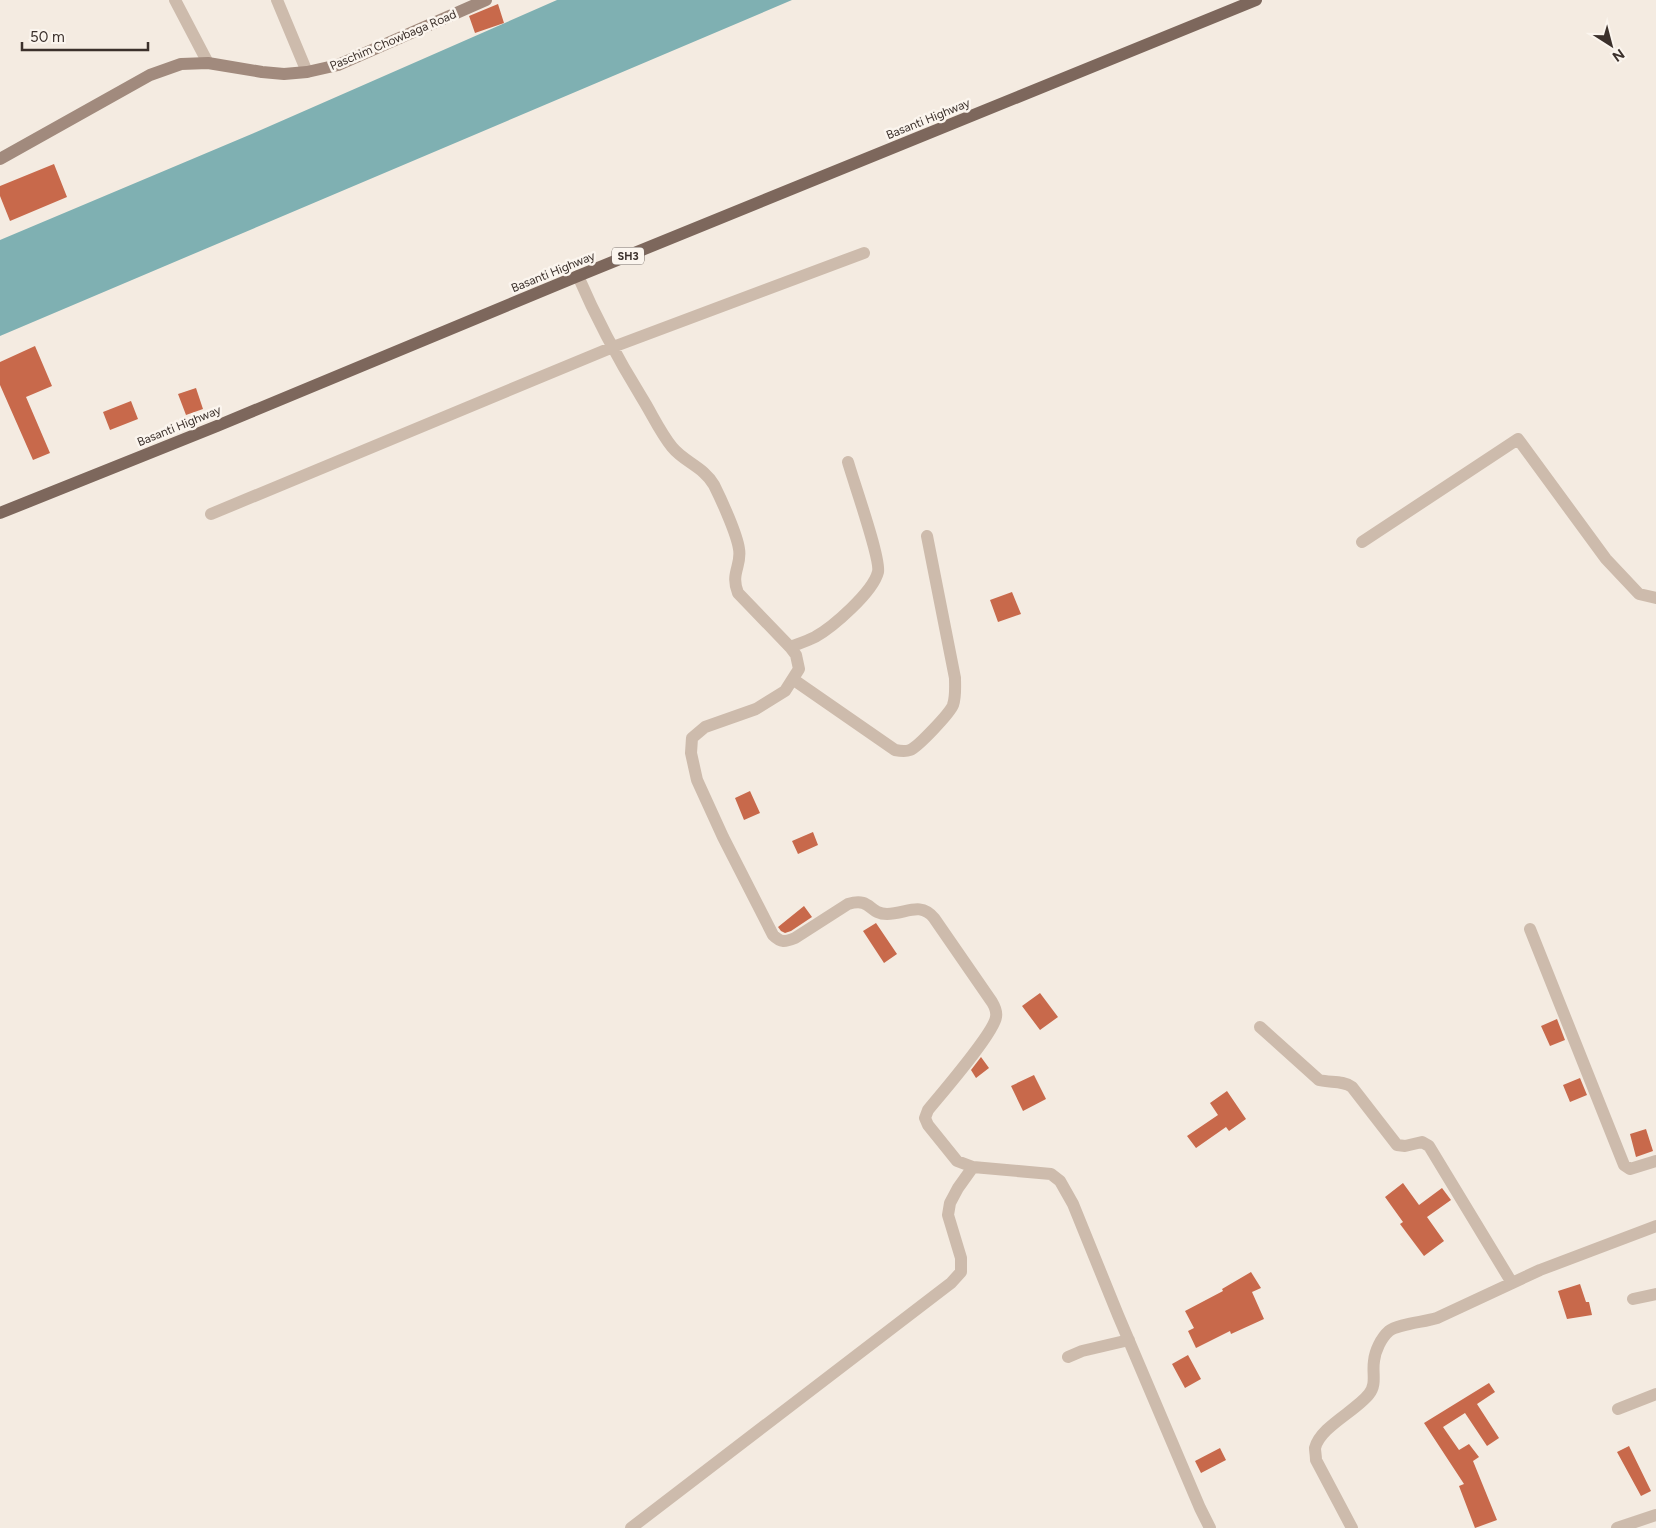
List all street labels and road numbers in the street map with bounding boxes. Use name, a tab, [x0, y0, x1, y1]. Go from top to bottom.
street label: Paschim Chowbaga Road	[328, 7, 458, 73]
street label: Basanti Highway	[884, 96, 973, 142]
road number: SH3	[612, 248, 644, 264]
street label: Basanti Highway	[509, 249, 598, 295]
street label: Basanti Highway	[135, 403, 224, 449]

